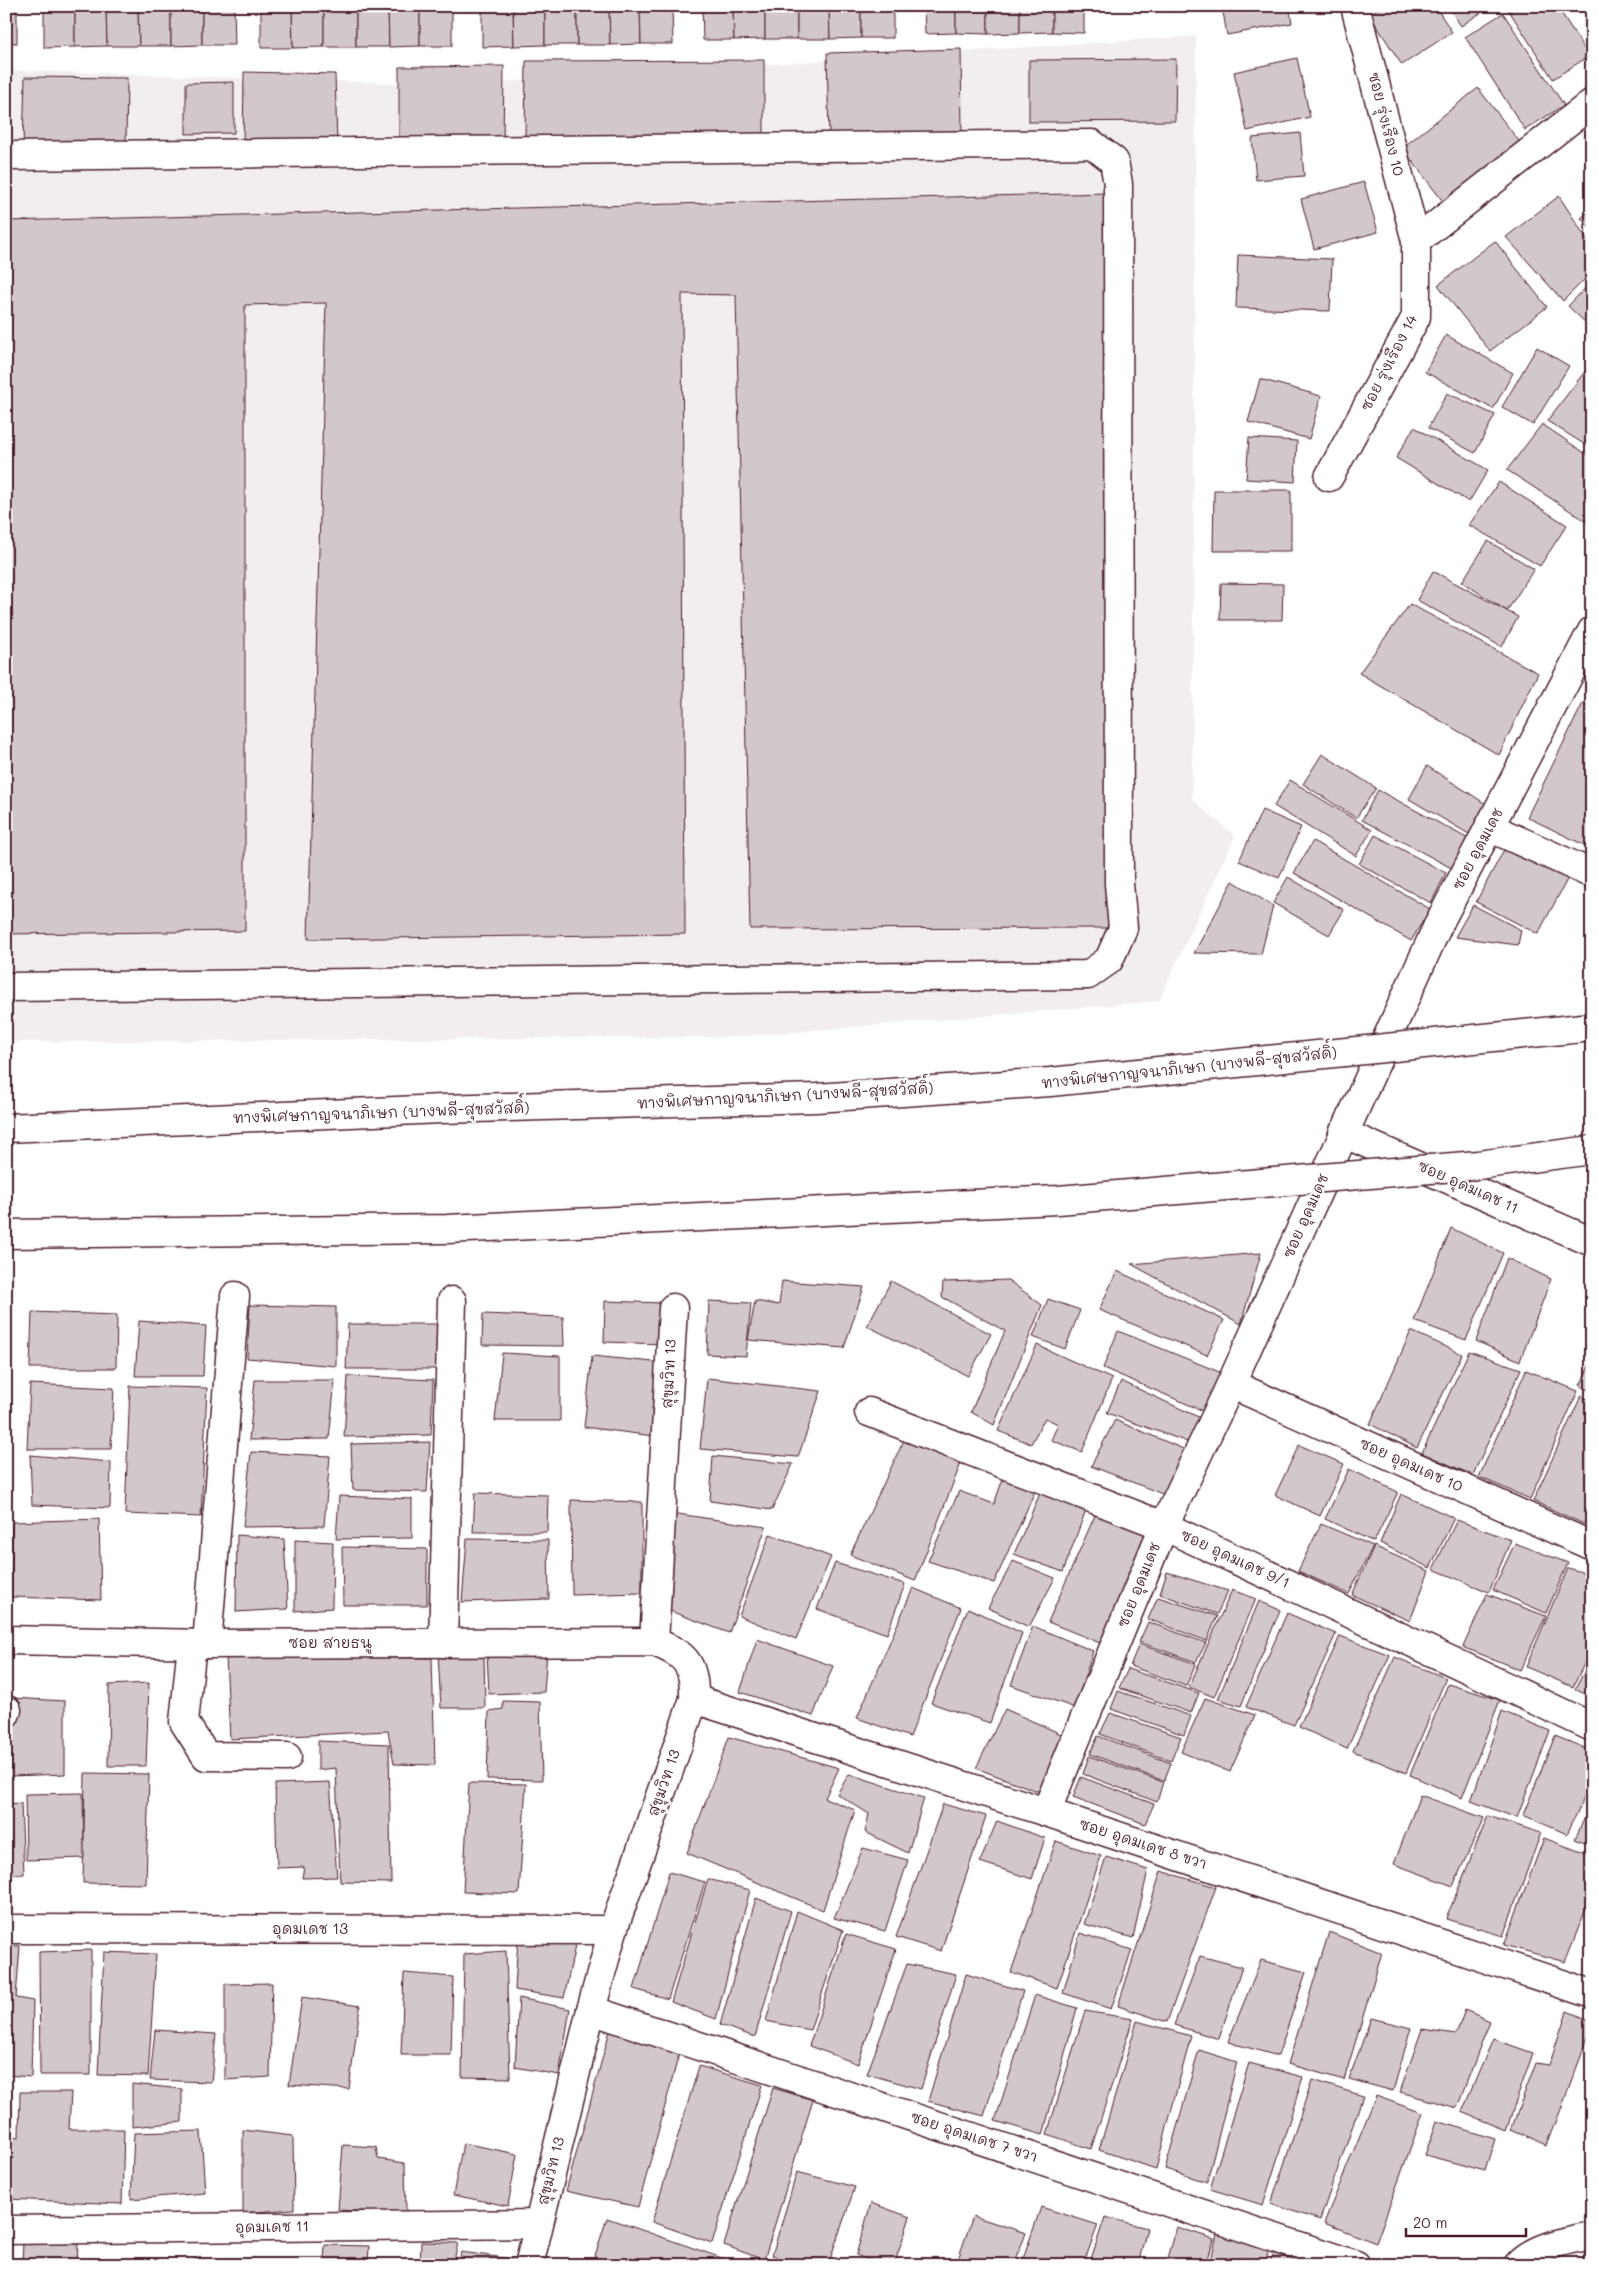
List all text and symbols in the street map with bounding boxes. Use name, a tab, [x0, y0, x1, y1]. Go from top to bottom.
street label: ซอย รุ่งเรือง 10	[1363, 70, 1409, 178]
street label: ซอย รุ่งเรือง 14	[1355, 311, 1423, 415]
street label: ซอย อุดมเดช	[1447, 804, 1509, 894]
street label: ทางพิเศษกาญจนาภิเษก (บางพลี-สุขสวัสดิ์)	[1040, 1037, 1338, 1094]
street label: ทางพิเศษกาญจนาภิเษก (บางพลี-สุขสวัสดิ์)	[636, 1073, 934, 1115]
street label: ทางพิเศษกาญจนาภิเษก (บางพลี-สุขสวัสดิ์)	[232, 1092, 530, 1129]
street label: ซอย อุดมเดช 11	[1414, 1155, 1522, 1219]
street label: ซอย อุดมเดช	[1278, 1170, 1334, 1262]
street label: สุขุมวิท 13	[656, 1338, 682, 1409]
street label: ซอย อุดมเดช 10	[1356, 1432, 1466, 1498]
street label: ซอย อุดมเดช 9/1	[1177, 1524, 1293, 1594]
street label: ซอย อุดมเดช	[1112, 1539, 1166, 1631]
street label: ซอย สายธนู	[288, 1632, 372, 1654]
street label: สุขุมวิท 13	[642, 1746, 686, 1820]
street label: ซอย อุดมเดช 8 ขวา	[1076, 1813, 1210, 1875]
street label: อุดมเดช 13	[272, 1918, 348, 1940]
street label: ซอย อุดมเดช 7 ขวา	[908, 2106, 1040, 2168]
street label: สุขุมวิท 13	[532, 2134, 570, 2208]
scale bar	[1406, 2206, 1526, 2238]
text: 20 m	[1413, 2212, 1447, 2232]
street label: อุดมเดช 11	[235, 2215, 309, 2239]

